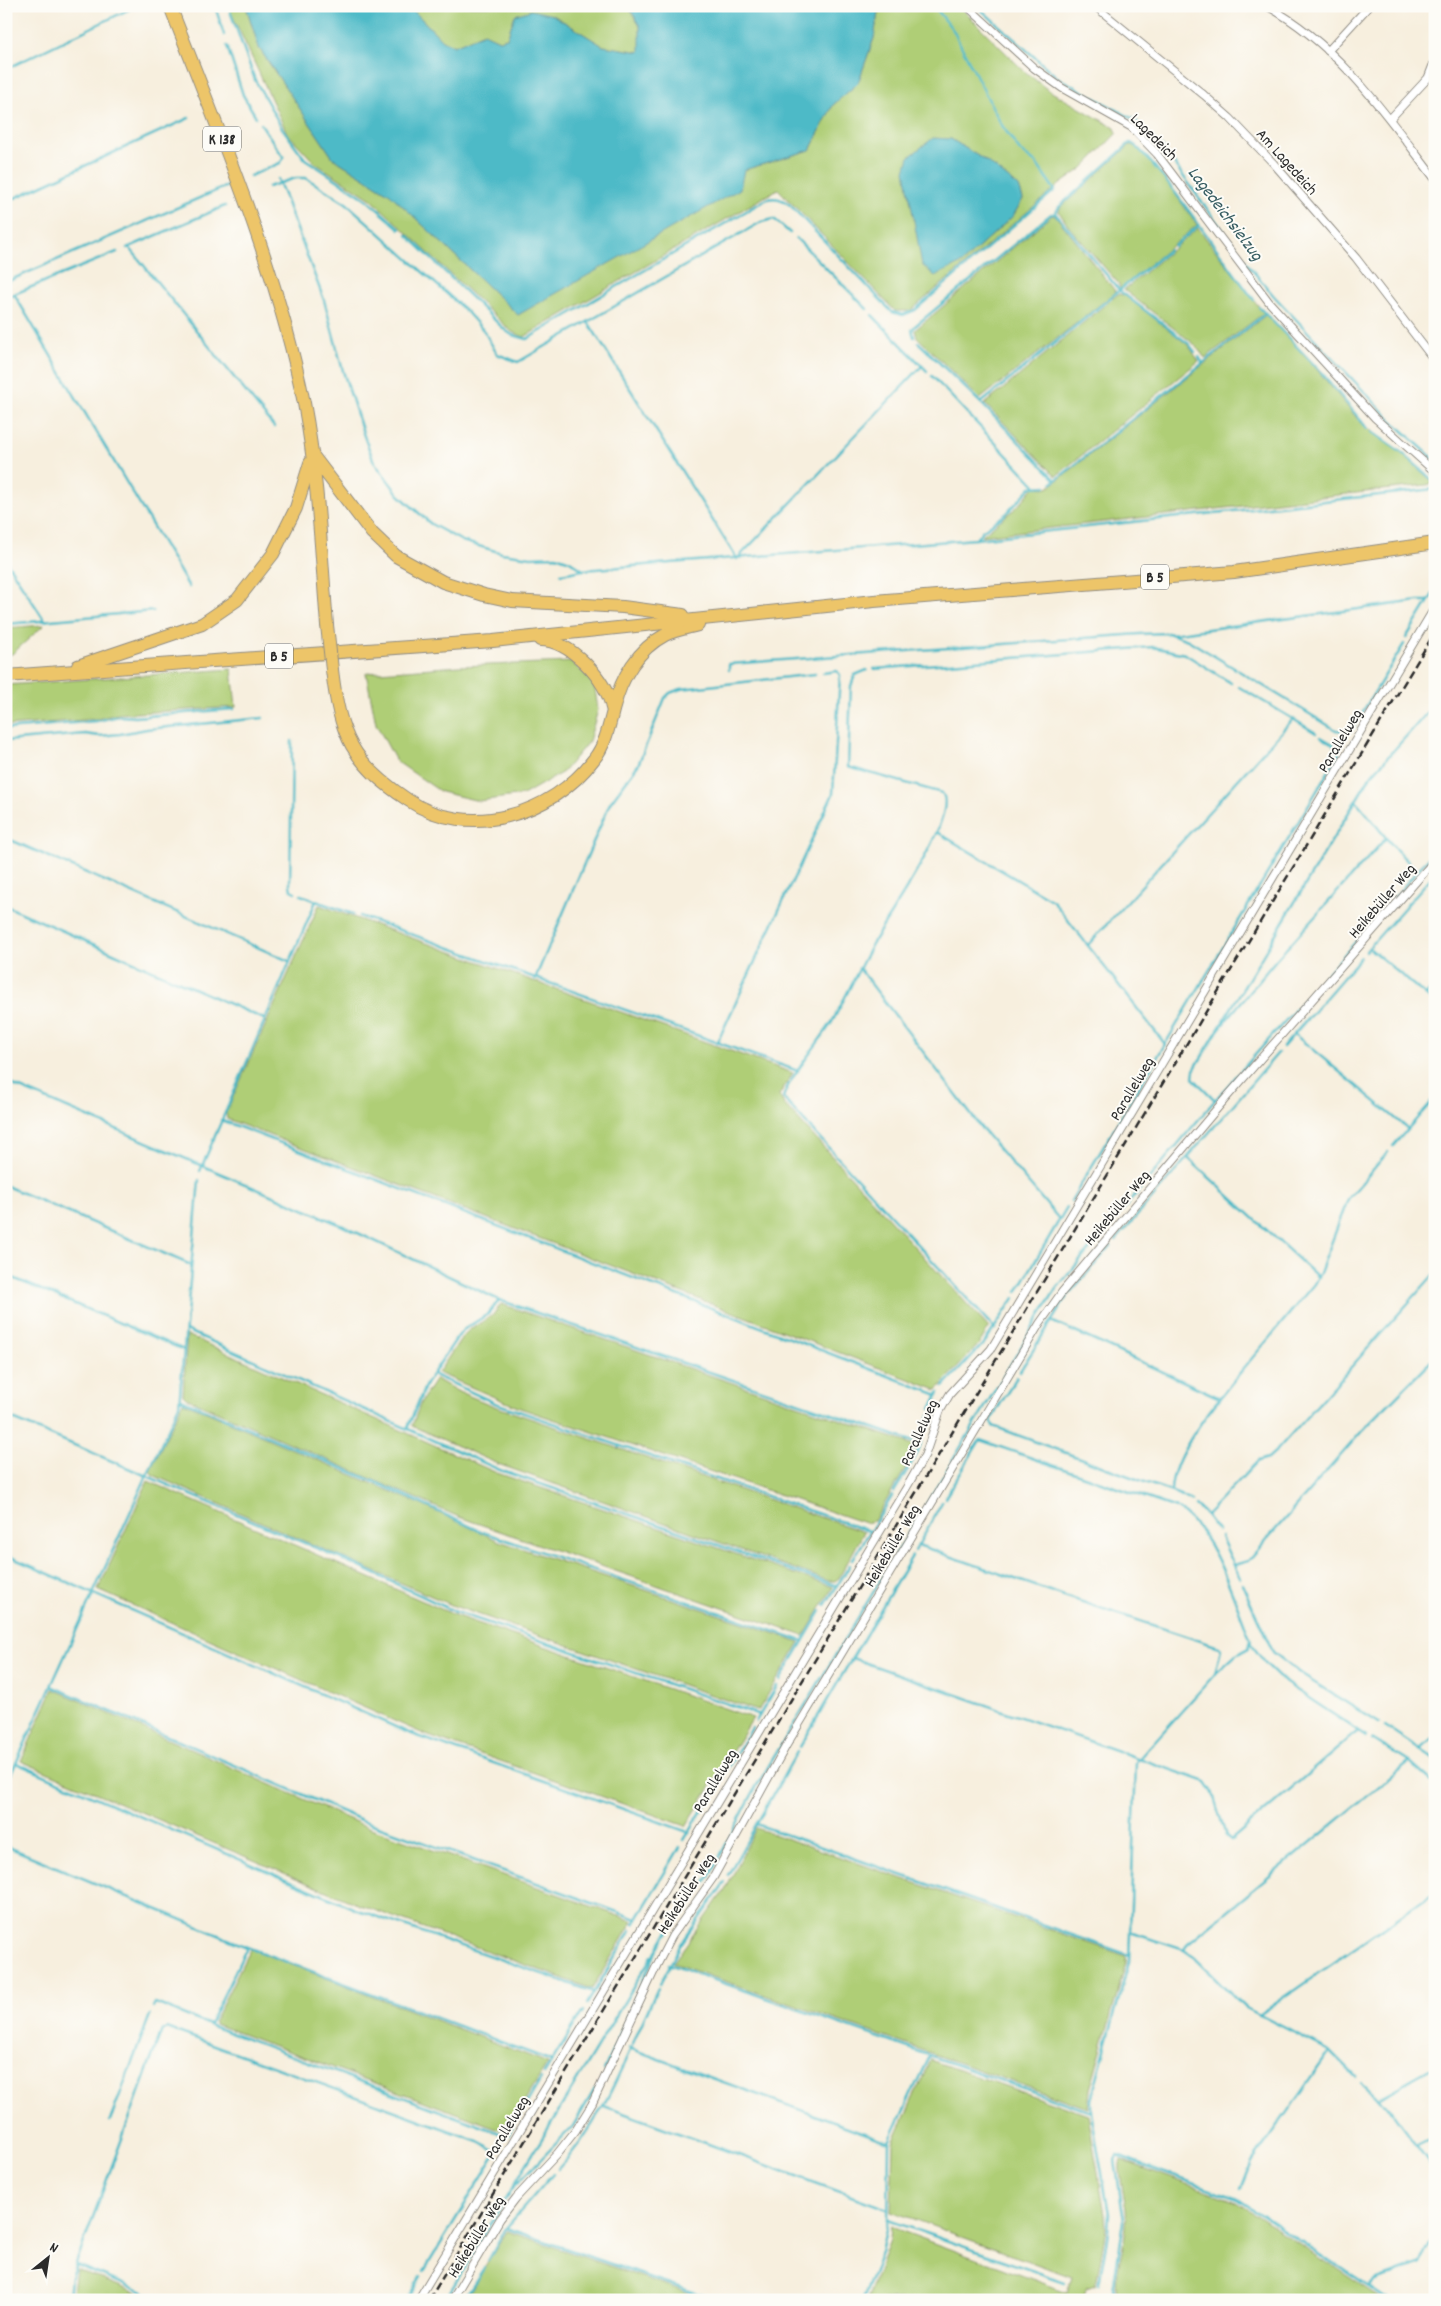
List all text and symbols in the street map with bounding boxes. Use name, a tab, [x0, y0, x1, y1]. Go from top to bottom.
street label: Lagedeich	[1124, 109, 1182, 167]
street label: Am Lagedeich	[1250, 124, 1322, 201]
road number: K 138	[203, 126, 241, 152]
water label: Lagedeichsielzug	[1180, 162, 1268, 268]
road number: B 5	[1141, 564, 1169, 590]
road number: B 5	[265, 644, 293, 668]
street label: Parallelweg	[1313, 705, 1369, 778]
street label: Heikebüller Weg	[1344, 859, 1422, 944]
street label: Parallelweg	[1105, 1053, 1161, 1126]
street label: Heikebüller Weg	[1079, 1166, 1157, 1252]
street label: Parallelweg	[895, 1396, 945, 1470]
street label: Heikebüller Weg	[859, 1500, 927, 1592]
street label: Parallelweg	[688, 1745, 744, 1818]
street label: Heikebüller Weg	[652, 1849, 722, 1940]
street label: Parallelweg	[480, 2092, 536, 2165]
street label: Heikebüller Weg	[443, 2192, 512, 2283]
north arrow	[22, 2234, 72, 2284]
text: N	[46, 2238, 62, 2259]

